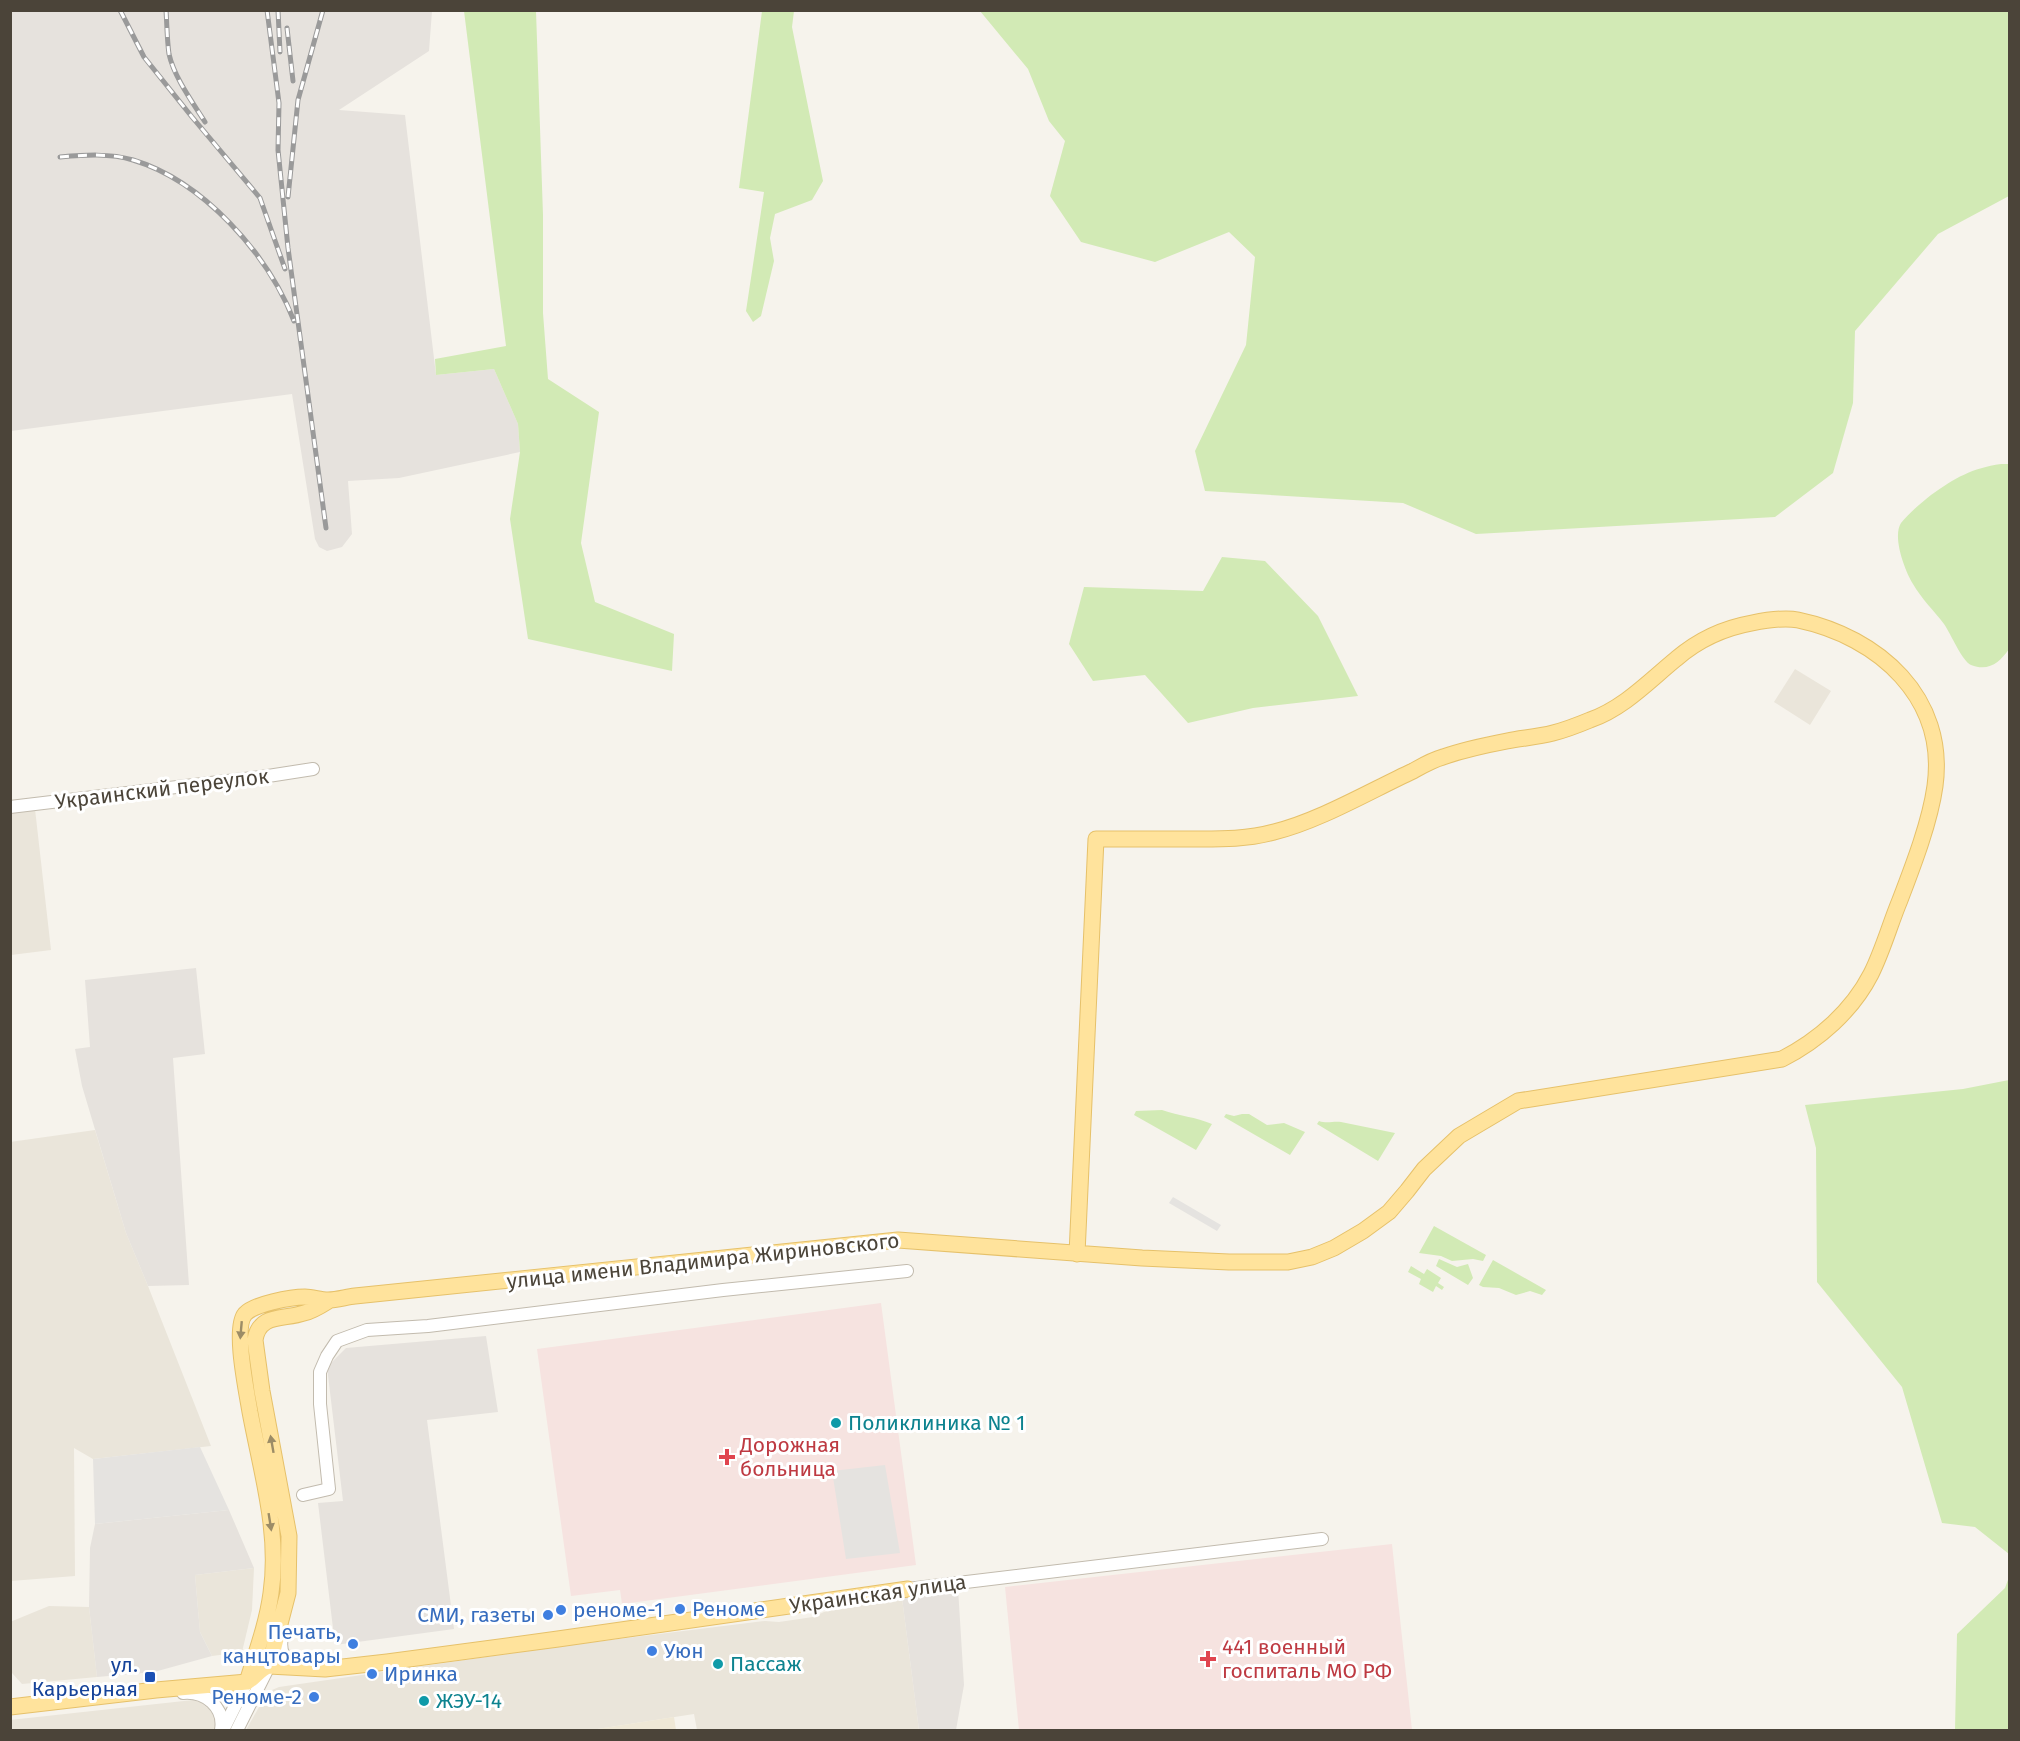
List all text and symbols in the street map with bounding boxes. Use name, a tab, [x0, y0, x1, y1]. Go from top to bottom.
street label: Украинский переулок	[54, 763, 270, 815]
street label: улица имени Владимира Жириновского	[505, 1227, 901, 1295]
one-way arrow	[236, 1321, 246, 1340]
place label: Поликлиника № 1	[848, 1410, 1025, 1436]
marker: Поликлиника № 1	[829, 1416, 843, 1430]
place label: Дорожная больница	[739, 1432, 840, 1482]
one-way arrow	[267, 1434, 276, 1453]
marker: Дорожная больница	[718, 1448, 736, 1466]
one-way arrow	[266, 1513, 275, 1532]
street label: Украинская улица	[788, 1569, 968, 1619]
place label: Реноме	[692, 1596, 765, 1622]
place label: реноме-1	[573, 1597, 663, 1623]
place label: СМИ, газеты	[417, 1602, 536, 1628]
marker: Реноме	[673, 1602, 687, 1616]
marker: реноме-1	[554, 1603, 568, 1617]
marker: СМИ, газеты	[541, 1608, 555, 1622]
place label: Печать, канцтовары	[222, 1619, 341, 1669]
place label: 441 военный госпиталь МО РФ	[1222, 1634, 1392, 1684]
marker: Печать, канцтовары	[346, 1637, 360, 1651]
place label: Уюн	[664, 1638, 704, 1664]
marker: Уюн	[645, 1644, 659, 1658]
marker: 441 военный госпиталь МО РФ	[1199, 1650, 1217, 1668]
place label: Пассаж	[730, 1651, 802, 1677]
place label: ул. Карьерная	[32, 1652, 138, 1702]
marker: Пассаж	[711, 1657, 725, 1671]
place label: Иринка	[384, 1661, 458, 1687]
marker: Иринка	[365, 1667, 379, 1681]
marker: ул. Карьерная	[143, 1670, 157, 1684]
place label: Реноме-2	[211, 1684, 302, 1710]
place label: ЖЭУ-14	[436, 1688, 502, 1714]
marker: Реноме-2	[307, 1690, 321, 1704]
marker: ЖЭУ-14	[417, 1694, 431, 1708]

